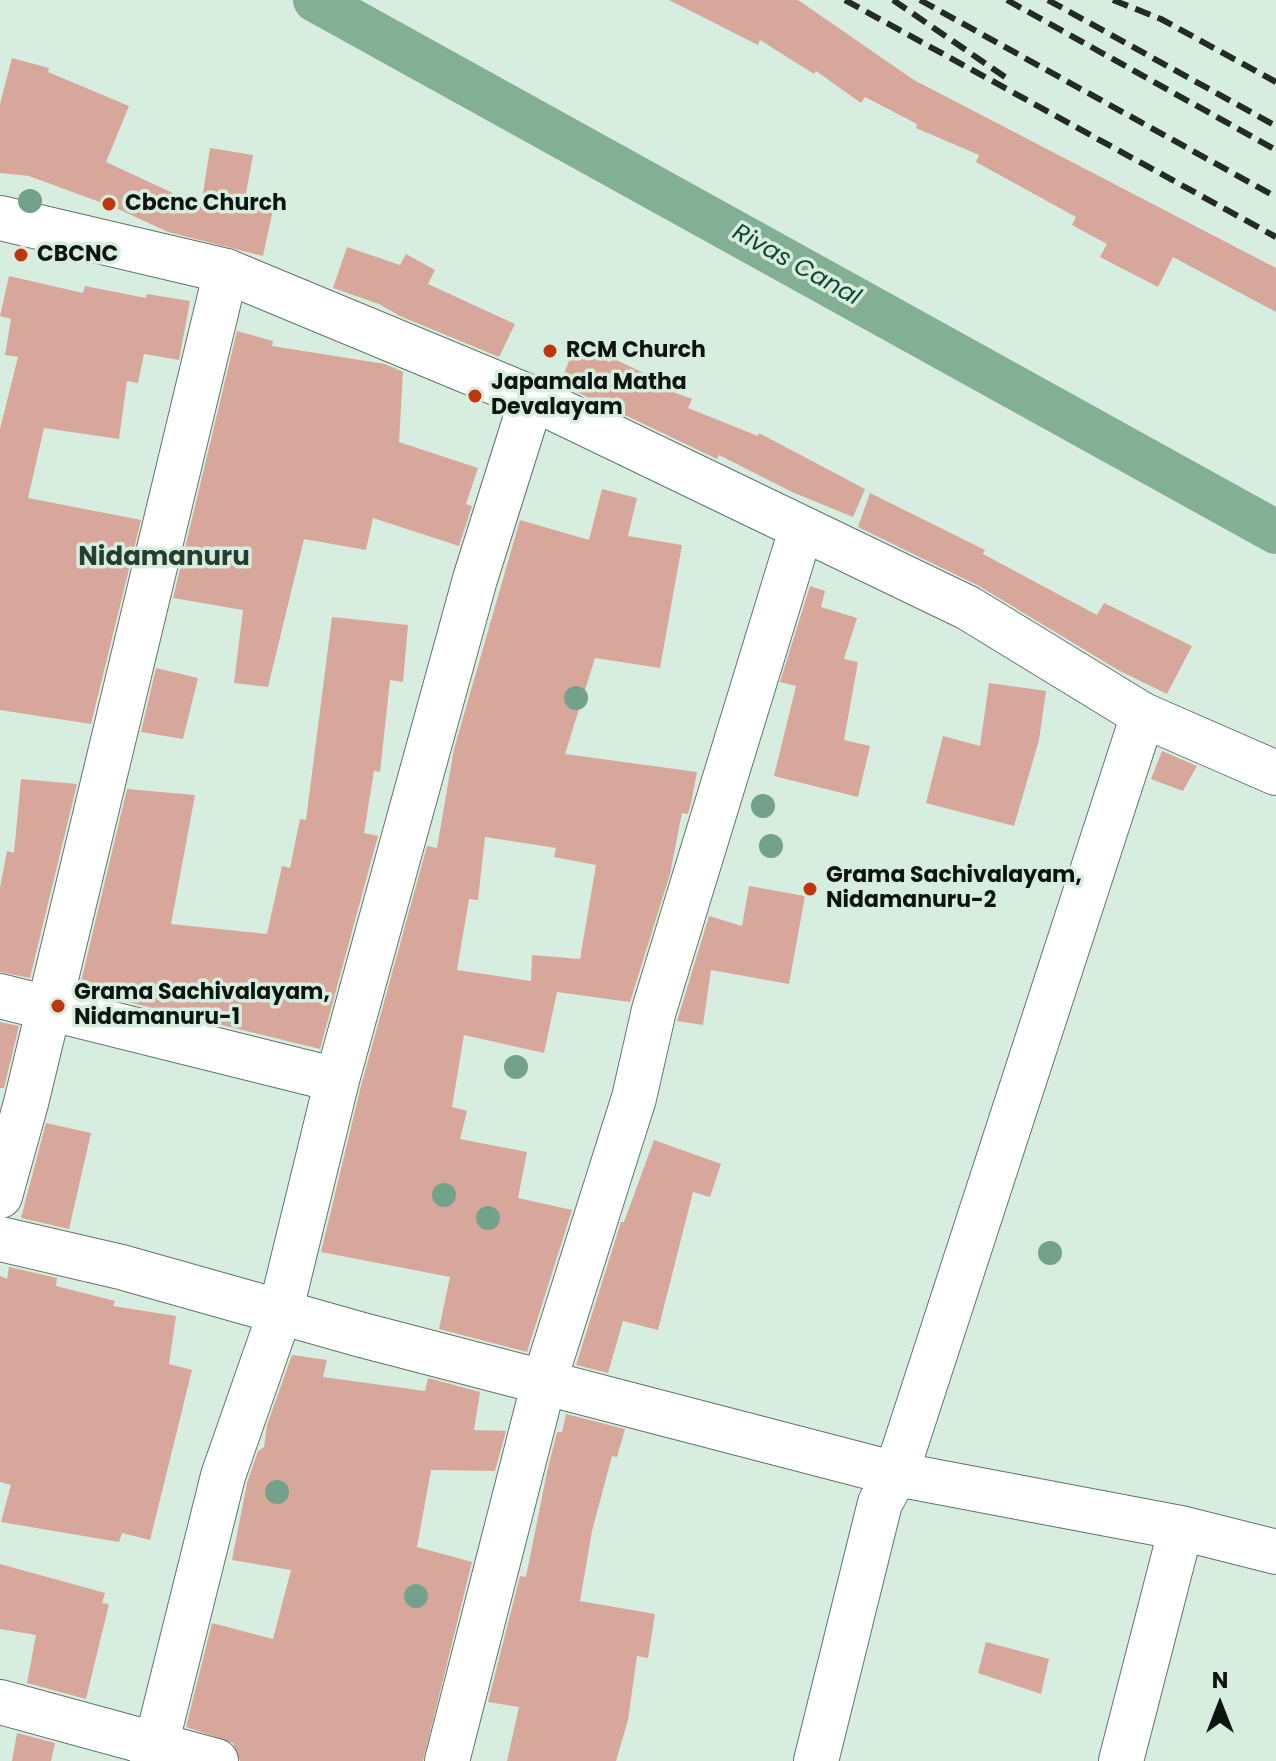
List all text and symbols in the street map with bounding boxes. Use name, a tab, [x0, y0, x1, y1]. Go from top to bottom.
place label: Cbcnc Church	[125, 191, 287, 217]
marker: Cbcnc Church	[100, 195, 118, 213]
water label: Rivas Canal	[727, 219, 865, 313]
place label: CBCNC	[37, 242, 118, 268]
marker: CBCNC	[12, 246, 30, 264]
place label: RCM Church	[566, 338, 706, 364]
marker: RCM Church	[541, 342, 559, 360]
place label: Japamala Matha Devalayam	[491, 370, 687, 422]
marker: Japamala Matha Devalayam	[466, 387, 484, 405]
district label: Nidamanuru	[78, 542, 250, 574]
place label: Grama Sachivalayam, Nidamanuru-2	[826, 863, 1082, 914]
marker: Grama Sachivalayam, Nidamanuru-2	[801, 880, 819, 898]
place label: Grama Sachivalayam, Nidamanuru-1	[74, 980, 330, 1032]
marker: Grama Sachivalayam, Nidamanuru-1	[49, 997, 67, 1015]
north arrow	[1180, 1665, 1260, 1745]
text: N	[1212, 1665, 1228, 1696]

